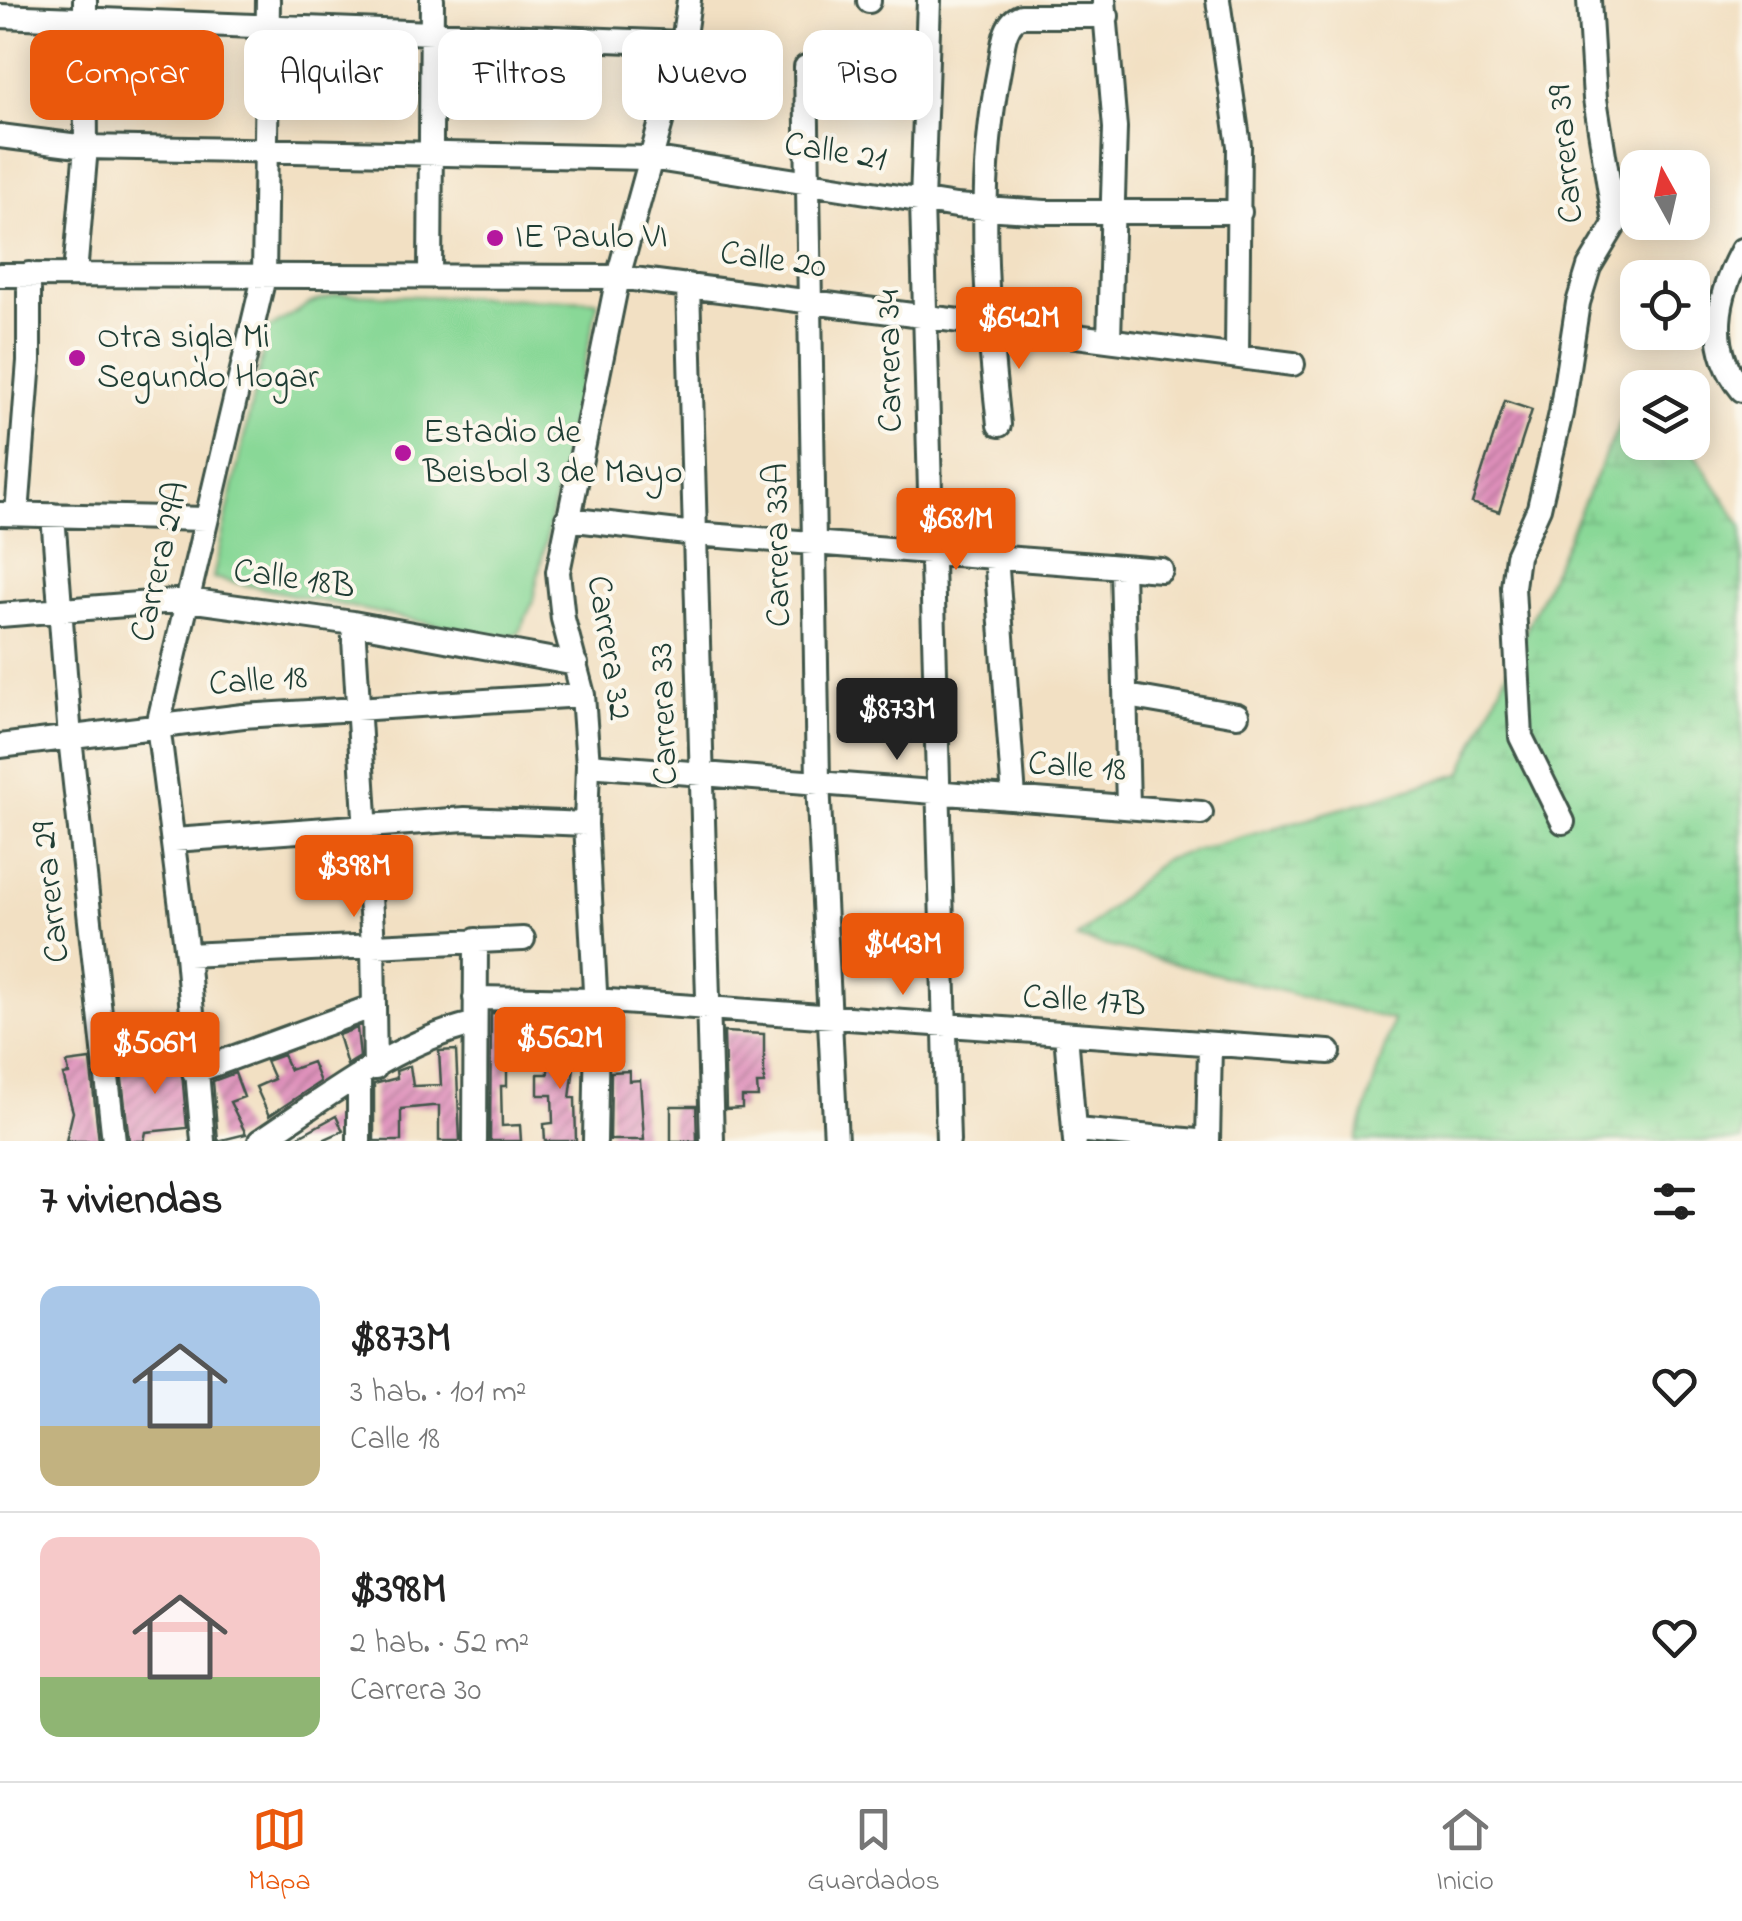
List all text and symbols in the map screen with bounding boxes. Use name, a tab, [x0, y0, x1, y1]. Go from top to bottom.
chip: Comprar	[30, 30, 224, 120]
chip: Alquilar	[244, 30, 418, 120]
chip: Filtros	[438, 30, 602, 120]
chip: Nuevo	[622, 30, 783, 120]
chip: Piso	[803, 30, 933, 120]
street label: Carrera 39	[1536, 82, 1598, 225]
street label: Calle 21	[780, 120, 890, 186]
north arrow	[1620, 150, 1710, 240]
map controls	[1620, 150, 1710, 460]
place label: IE Paulo VI	[515, 213, 668, 264]
marker: IE Paulo VI	[484, 227, 506, 249]
street label: Calle 20	[717, 228, 829, 294]
button: locate	[1620, 260, 1710, 350]
pin: $642M	[949, 287, 1089, 372]
street label: Carrera 34	[864, 289, 918, 433]
text: $642M	[978, 296, 1060, 343]
place label: Otra sigla Mi Segundo Hogar	[97, 313, 319, 404]
marker: Otra sigla Mi Segundo Hogar	[66, 347, 88, 369]
button: layers	[1620, 370, 1710, 460]
place label: Estadio de Beisbol 3 de Mayo	[422, 408, 683, 499]
marker: Estadio de Beisbol 3 de Mayo	[392, 442, 414, 464]
street label: Carrera 33A	[752, 462, 806, 628]
street label: Carrera 29A	[118, 477, 204, 647]
pin: $681M	[886, 488, 1026, 573]
text: $681M	[918, 497, 994, 544]
street label: Calle 18B	[230, 546, 358, 614]
street label: Carrera 32	[571, 572, 645, 724]
street label: Carrera 33	[637, 642, 693, 786]
street label: Calle 18	[207, 653, 309, 711]
pin: $873M	[827, 678, 967, 763]
text: $873M	[858, 687, 936, 734]
street label: Calle 18	[1026, 739, 1128, 797]
street label: Carrera 29	[19, 818, 85, 965]
pin: $398M	[284, 835, 424, 920]
text: $398M	[317, 844, 391, 891]
pin: $443M	[833, 913, 973, 998]
text: $443M	[864, 922, 942, 969]
street label: Calle 17B	[1021, 972, 1147, 1032]
pin: $562M	[490, 1007, 630, 1092]
pin: $506M	[85, 1012, 225, 1097]
text: $562M	[516, 1016, 604, 1063]
text: $506M	[113, 1021, 198, 1068]
text: 7 viviendas	[40, 1171, 223, 1232]
icon: filters	[1647, 1174, 1702, 1229]
text: $873M	[350, 1309, 451, 1370]
icon: home	[120, 1326, 240, 1446]
icon: heart	[1647, 1359, 1702, 1414]
text: 3 hab. · 101 m²	[350, 1370, 526, 1417]
text: Calle 18	[350, 1417, 440, 1464]
text: $398M	[350, 1560, 447, 1621]
icon: home	[120, 1577, 240, 1697]
icon: heart	[1647, 1610, 1702, 1665]
text: 2 hab. · 52 m²	[350, 1621, 529, 1668]
text: Carrera 30	[350, 1668, 481, 1715]
tab: Mapa	[248, 1802, 311, 1903]
tab: Guardados	[807, 1802, 940, 1903]
tab: Inicio	[1436, 1802, 1494, 1903]

